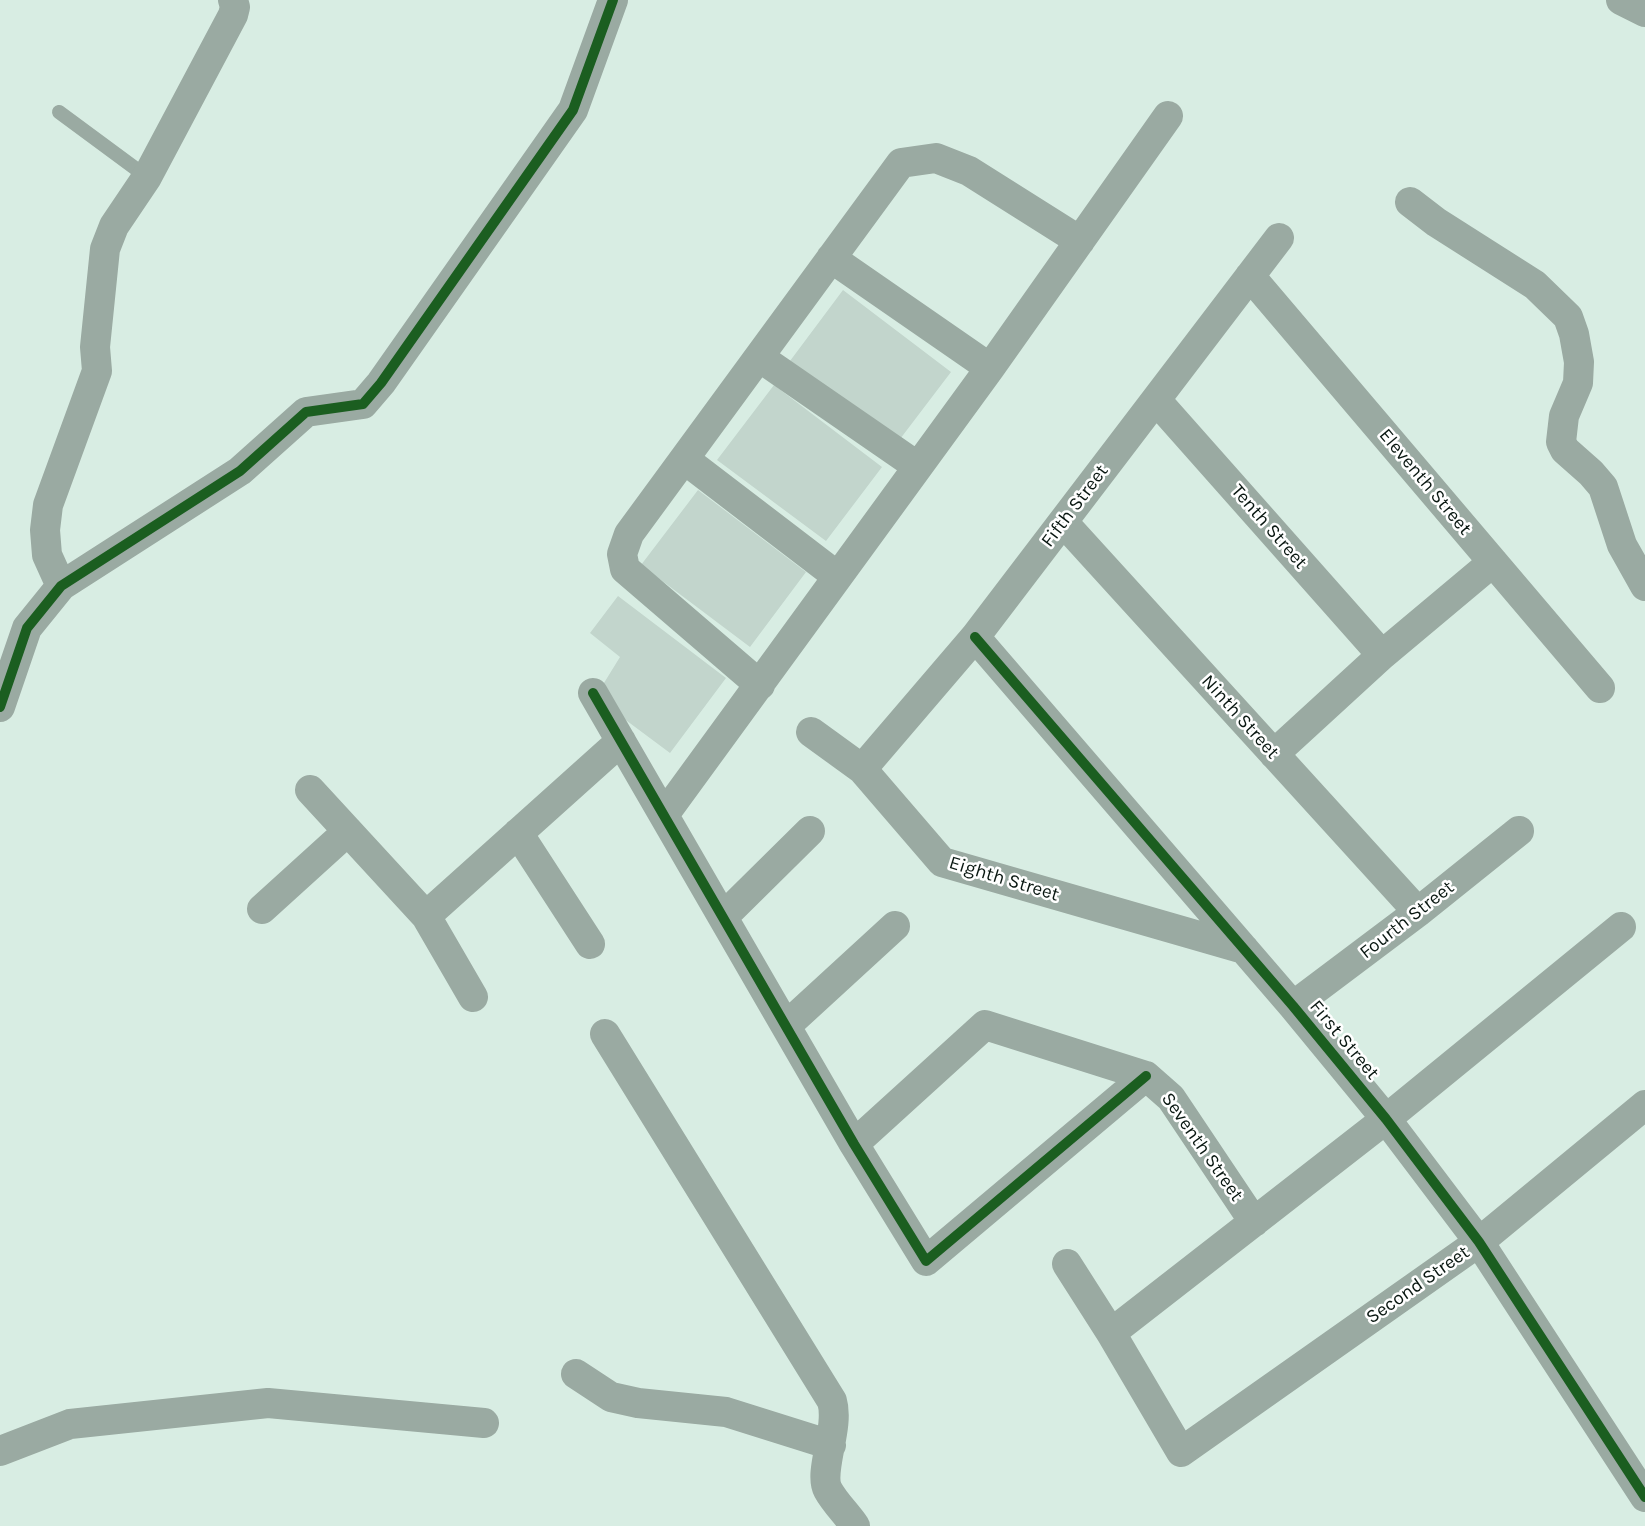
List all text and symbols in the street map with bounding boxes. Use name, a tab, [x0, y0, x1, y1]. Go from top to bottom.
street label: Eleventh Street	[1374, 424, 1476, 540]
street label: Fifth Street	[1037, 460, 1113, 552]
street label: Tenth Street	[1226, 480, 1312, 574]
street label: Ninth Street	[1196, 670, 1284, 764]
street label: Eighth Street	[946, 851, 1062, 907]
street label: Fourth Street	[1355, 876, 1459, 964]
street label: First Street	[1304, 996, 1384, 1084]
street label: Seventh Street	[1156, 1088, 1248, 1206]
street label: Second Street	[1362, 1241, 1474, 1329]

